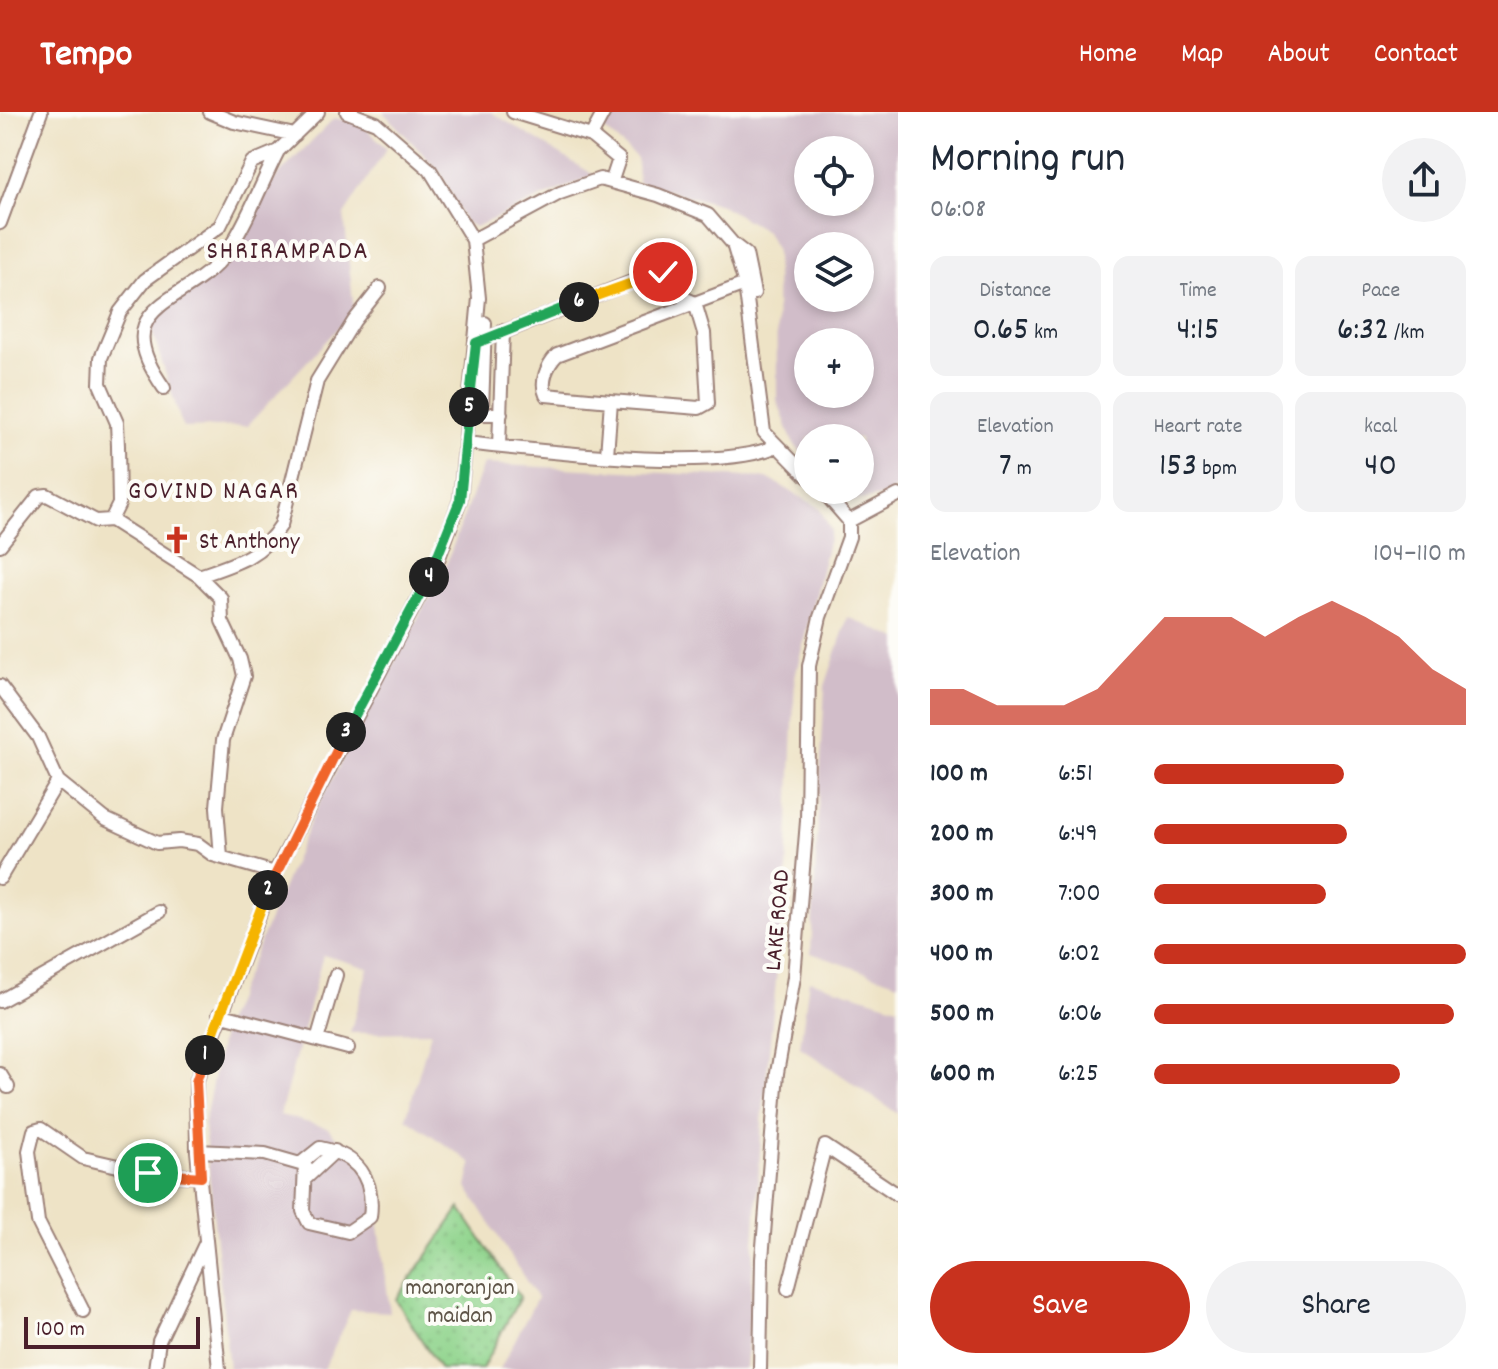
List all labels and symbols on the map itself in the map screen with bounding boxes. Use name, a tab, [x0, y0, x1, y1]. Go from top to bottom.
district label: SHRIRAMPADA	[206, 234, 370, 271]
pin	[629, 238, 697, 306]
pin: 6	[559, 282, 599, 322]
pin: 5	[449, 387, 489, 427]
district label: GOVIND NAGAR	[128, 474, 300, 511]
church icon: St Anthony	[162, 525, 192, 555]
place label: St Anthony	[199, 526, 301, 560]
pin: 4	[409, 557, 449, 597]
pin: 3	[326, 712, 366, 752]
street label: LAKE ROAD	[758, 868, 800, 972]
pin: 2	[248, 870, 288, 910]
pin: 1	[185, 1035, 225, 1075]
pin	[114, 1139, 182, 1207]
park label: manoranjan maidan	[405, 1272, 515, 1334]
scale bar	[24, 1313, 200, 1349]

